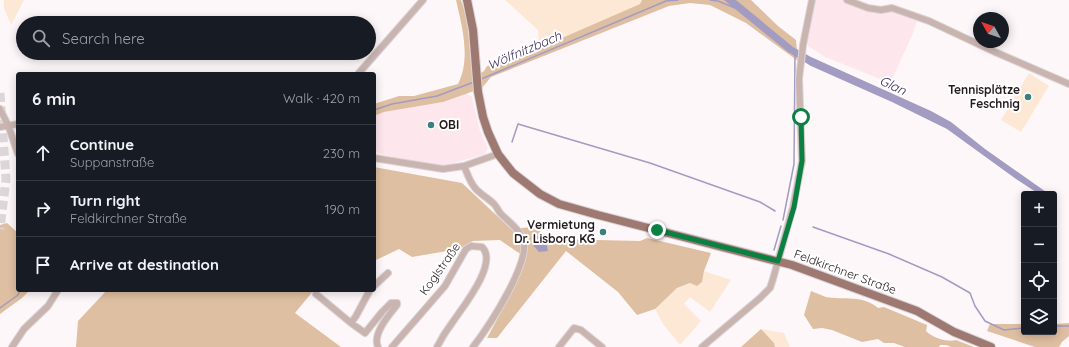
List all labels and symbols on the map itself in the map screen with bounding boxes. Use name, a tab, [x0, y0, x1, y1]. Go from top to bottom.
north arrow	[973, 12, 1009, 48]
water label: Wölfnitzbach	[485, 27, 564, 73]
water label: Glan	[877, 72, 909, 98]
place label: Tennisplätze Feschnig	[948, 82, 1020, 111]
marker: Tennisplätze Feschnig	[1023, 92, 1033, 102]
route start	[792, 108, 810, 126]
place label: OBI	[439, 117, 459, 132]
marker: OBI	[426, 120, 436, 130]
place label: Vermietung Dr. Lisborg KG	[514, 217, 595, 246]
route end	[648, 221, 666, 239]
marker: Vermietung Dr. Lisborg KG	[598, 227, 608, 237]
street label: Koglstraße	[416, 239, 463, 298]
street label: Feldkirchner Straße	[792, 246, 899, 297]

